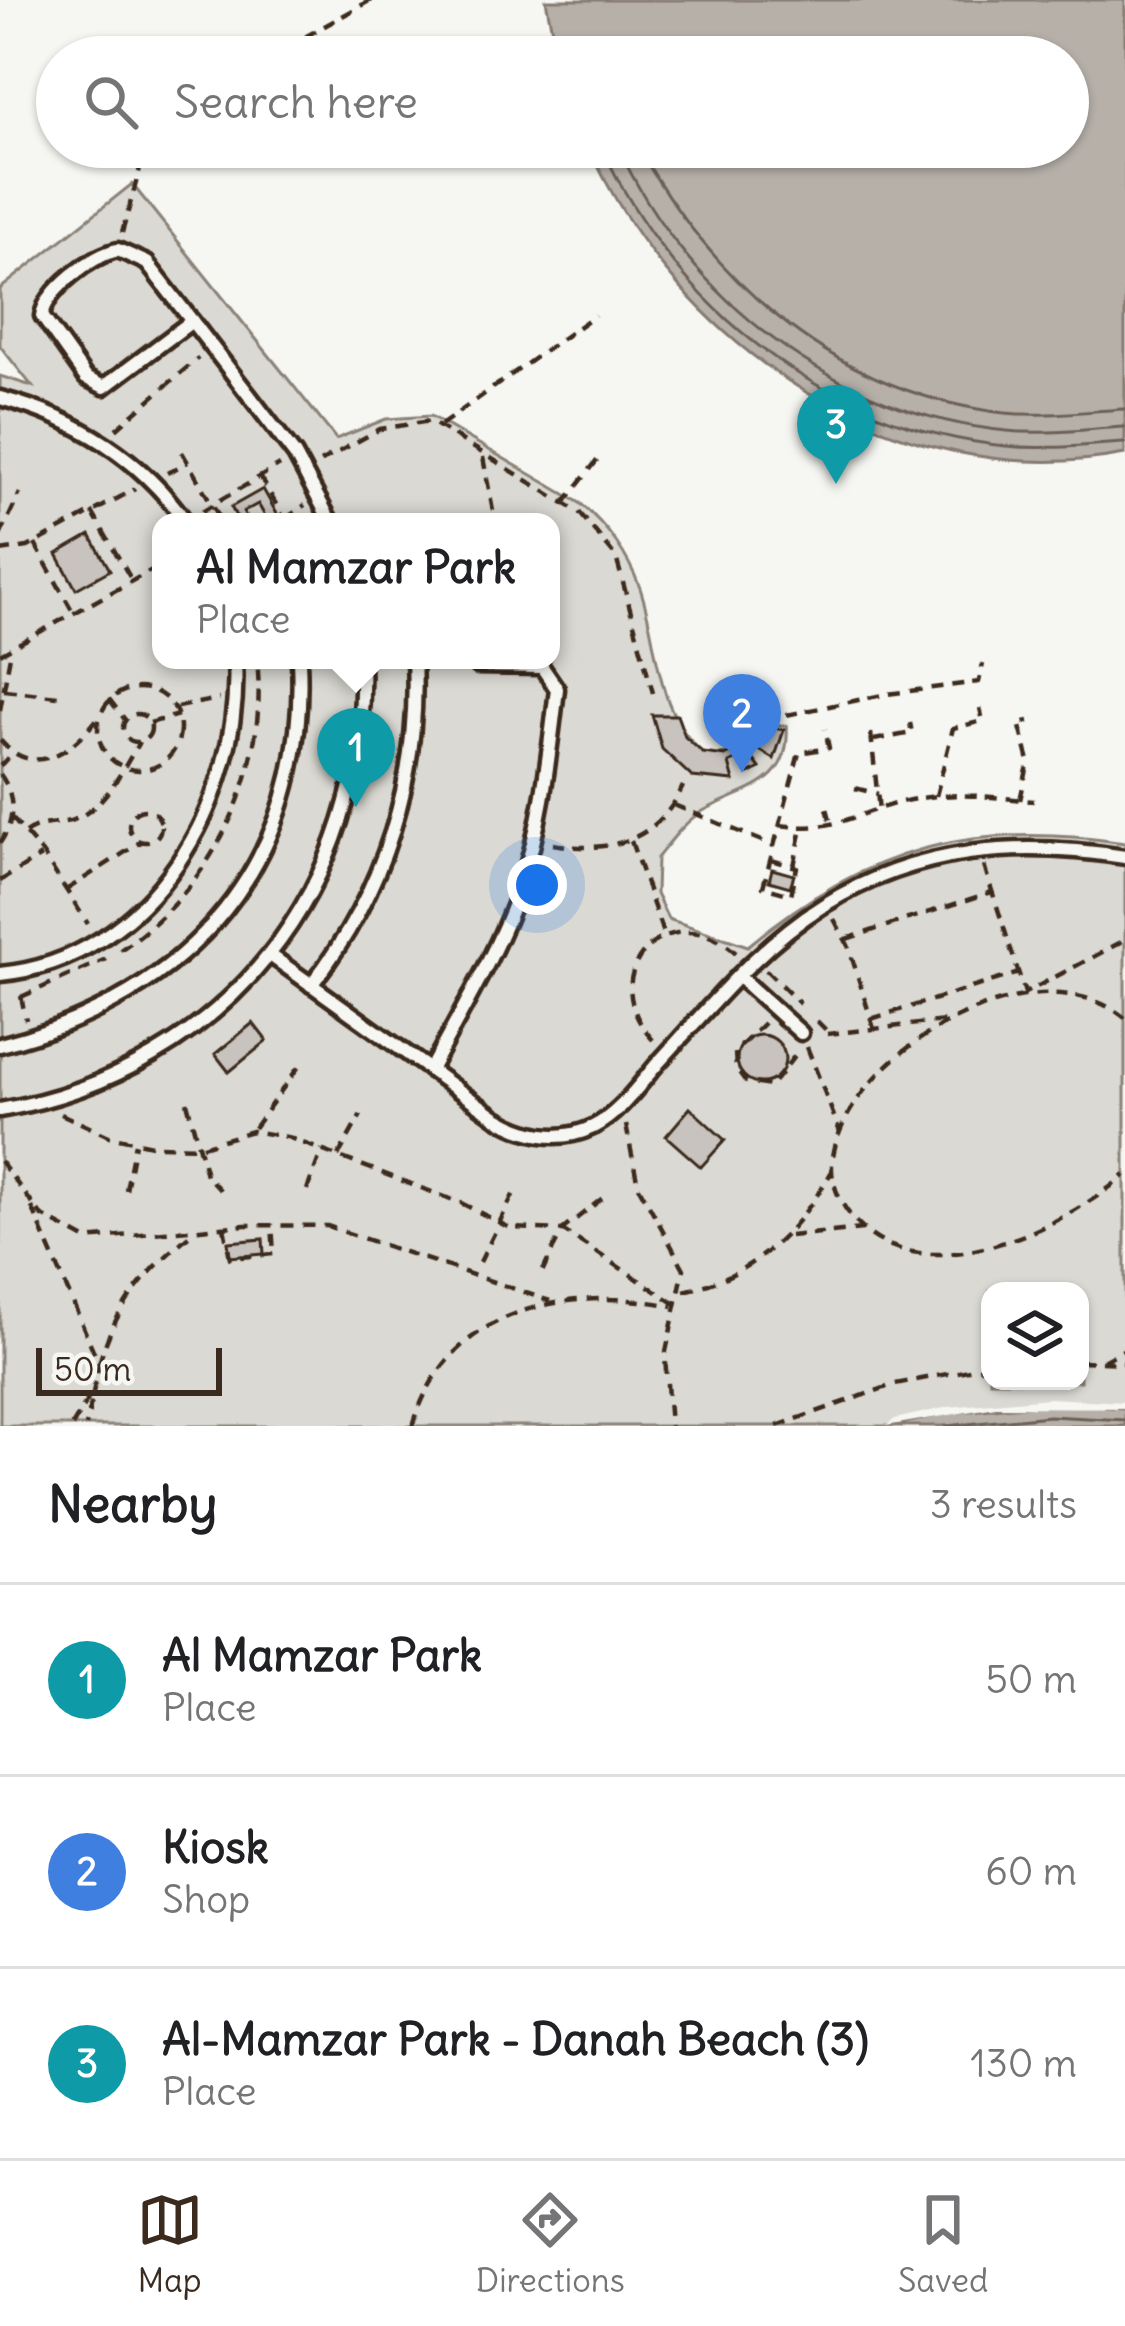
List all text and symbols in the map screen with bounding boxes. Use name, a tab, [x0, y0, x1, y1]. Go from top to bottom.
search box	[36, 36, 1089, 168]
icon: search	[78, 69, 144, 135]
text: Search here	[174, 74, 418, 130]
pin: 3	[797, 385, 875, 484]
popup	[152, 513, 560, 669]
text: Al Mamzar Park	[196, 539, 516, 595]
text: Place	[196, 595, 290, 644]
pin: 2	[703, 674, 781, 773]
pin: 1	[317, 708, 395, 807]
your location	[507, 855, 567, 915]
map controls	[981, 1282, 1089, 1390]
button: layers	[981, 1282, 1089, 1390]
scale bar	[36, 1342, 222, 1395]
text: 50 m	[54, 1348, 131, 1390]
text: Nearby	[48, 1472, 217, 1536]
text: 3 results	[930, 1480, 1077, 1529]
text: Al Mamzar Park	[162, 1627, 482, 1683]
text: 1	[79, 1655, 95, 1704]
text: 50 m	[985, 1655, 1077, 1704]
text: Place	[162, 1683, 256, 1732]
text: Kiosk	[162, 1819, 269, 1875]
text: 2	[76, 1847, 98, 1896]
text: 60 m	[985, 1847, 1077, 1896]
text: Shop	[162, 1875, 250, 1924]
text: Al-Mamzar Park - Danah Beach (3)	[162, 2011, 869, 2067]
text: 3	[76, 2039, 98, 2088]
text: 130 m	[970, 2039, 1077, 2088]
text: Place	[162, 2067, 256, 2116]
tab: Map	[137, 2187, 203, 2301]
tab: Directions	[476, 2187, 625, 2301]
tab: Saved	[898, 2187, 988, 2301]

